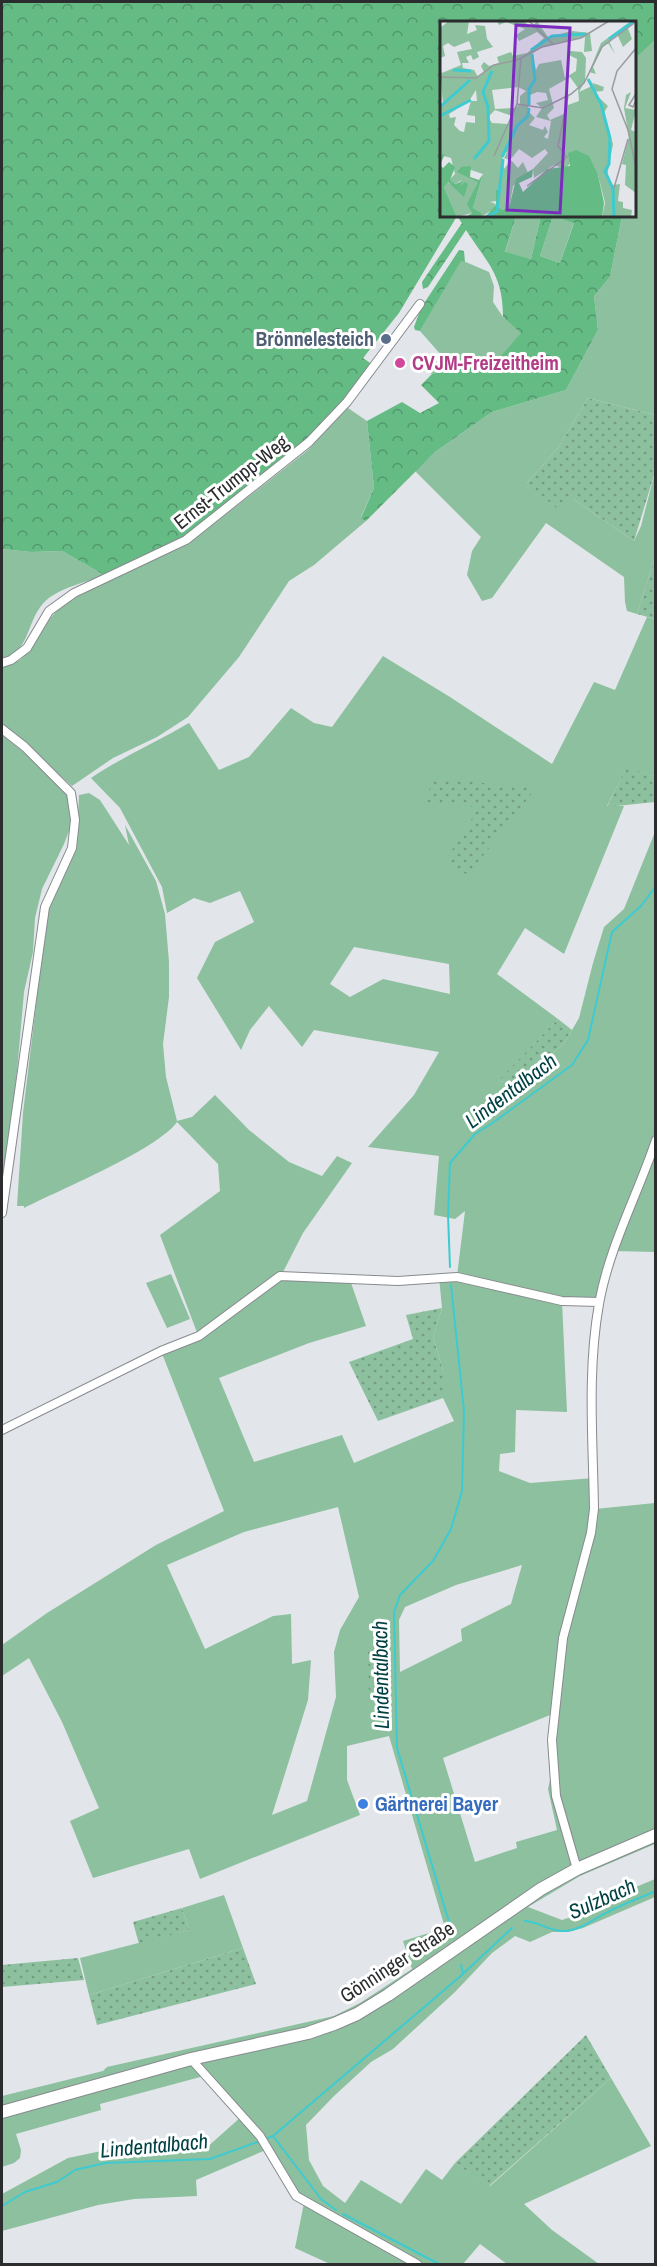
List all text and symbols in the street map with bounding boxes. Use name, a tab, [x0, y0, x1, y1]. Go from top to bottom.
inset map	[440, 21, 636, 218]
place label: Brönnelesteich	[256, 325, 374, 352]
marker: Brönnelesteich	[379, 332, 393, 346]
place label: CVJM-Freizeitheim	[412, 349, 559, 376]
marker: CVJM-Freizeitheim	[393, 356, 407, 370]
street label: Ernst-Trumpp-Weg	[168, 428, 294, 535]
water label: Lindentalbach	[459, 1046, 563, 1135]
water label: Lindentalbach	[365, 1621, 396, 1729]
place label: Gärtnerei Bayer	[375, 1790, 499, 1817]
marker: Gärtnerei Bayer	[356, 1797, 370, 1811]
water label: Sulzbach	[564, 1871, 640, 1926]
street label: Gönninger Straße	[334, 1915, 459, 2009]
water label: Lindentalbach	[99, 2126, 209, 2165]

